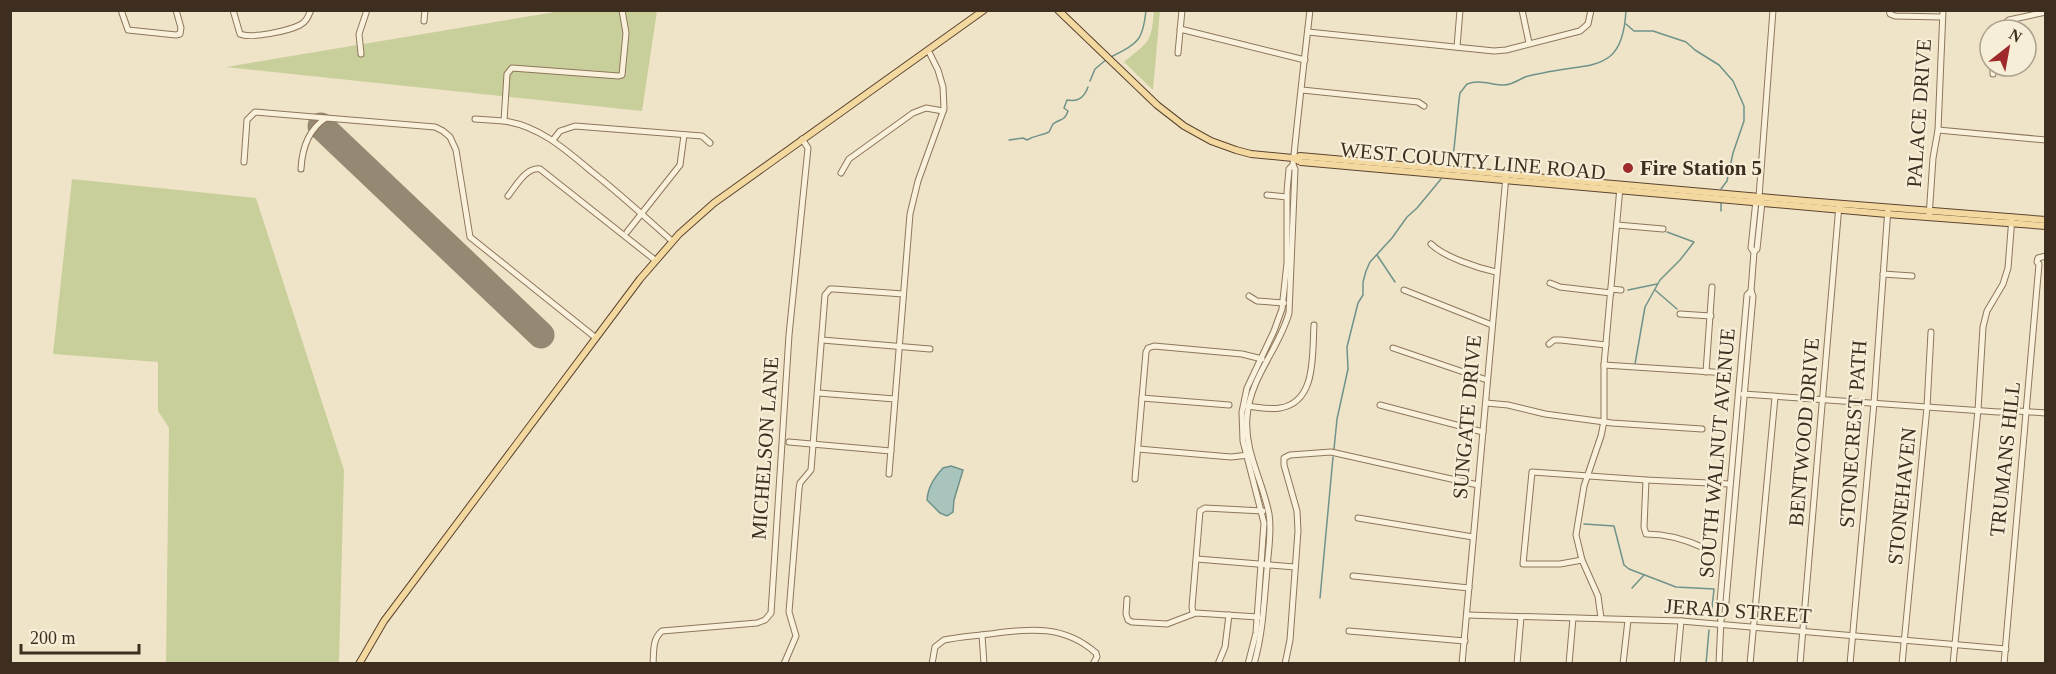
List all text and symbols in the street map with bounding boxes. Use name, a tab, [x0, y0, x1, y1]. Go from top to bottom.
north arrow	[1978, 18, 2038, 78]
text: N	[2006, 25, 2025, 46]
street label: PALACE DRIVE	[1902, 38, 1936, 188]
street label: WEST COUNTY LINE ROAD	[1339, 137, 1607, 185]
place label: Fire Station 5	[1640, 156, 1762, 180]
marker: Fire Station 5	[1621, 161, 1635, 175]
street label: SOUTH WALNUT AVENUE	[1694, 327, 1740, 579]
street label: SUNGATE DRIVE	[1448, 334, 1486, 500]
street label: BENTWOOD DRIVE	[1784, 337, 1824, 527]
street label: STONECREST PATH	[1834, 339, 1872, 529]
street label: MICHELSON LANE	[747, 356, 783, 540]
street label: TRUMANS HILL	[1985, 380, 2025, 538]
street label: STONEHAVEN	[1883, 426, 1921, 566]
street label: JERAD STREET	[1664, 594, 1813, 628]
scale bar	[21, 617, 140, 655]
text: 200 m	[30, 628, 76, 648]

